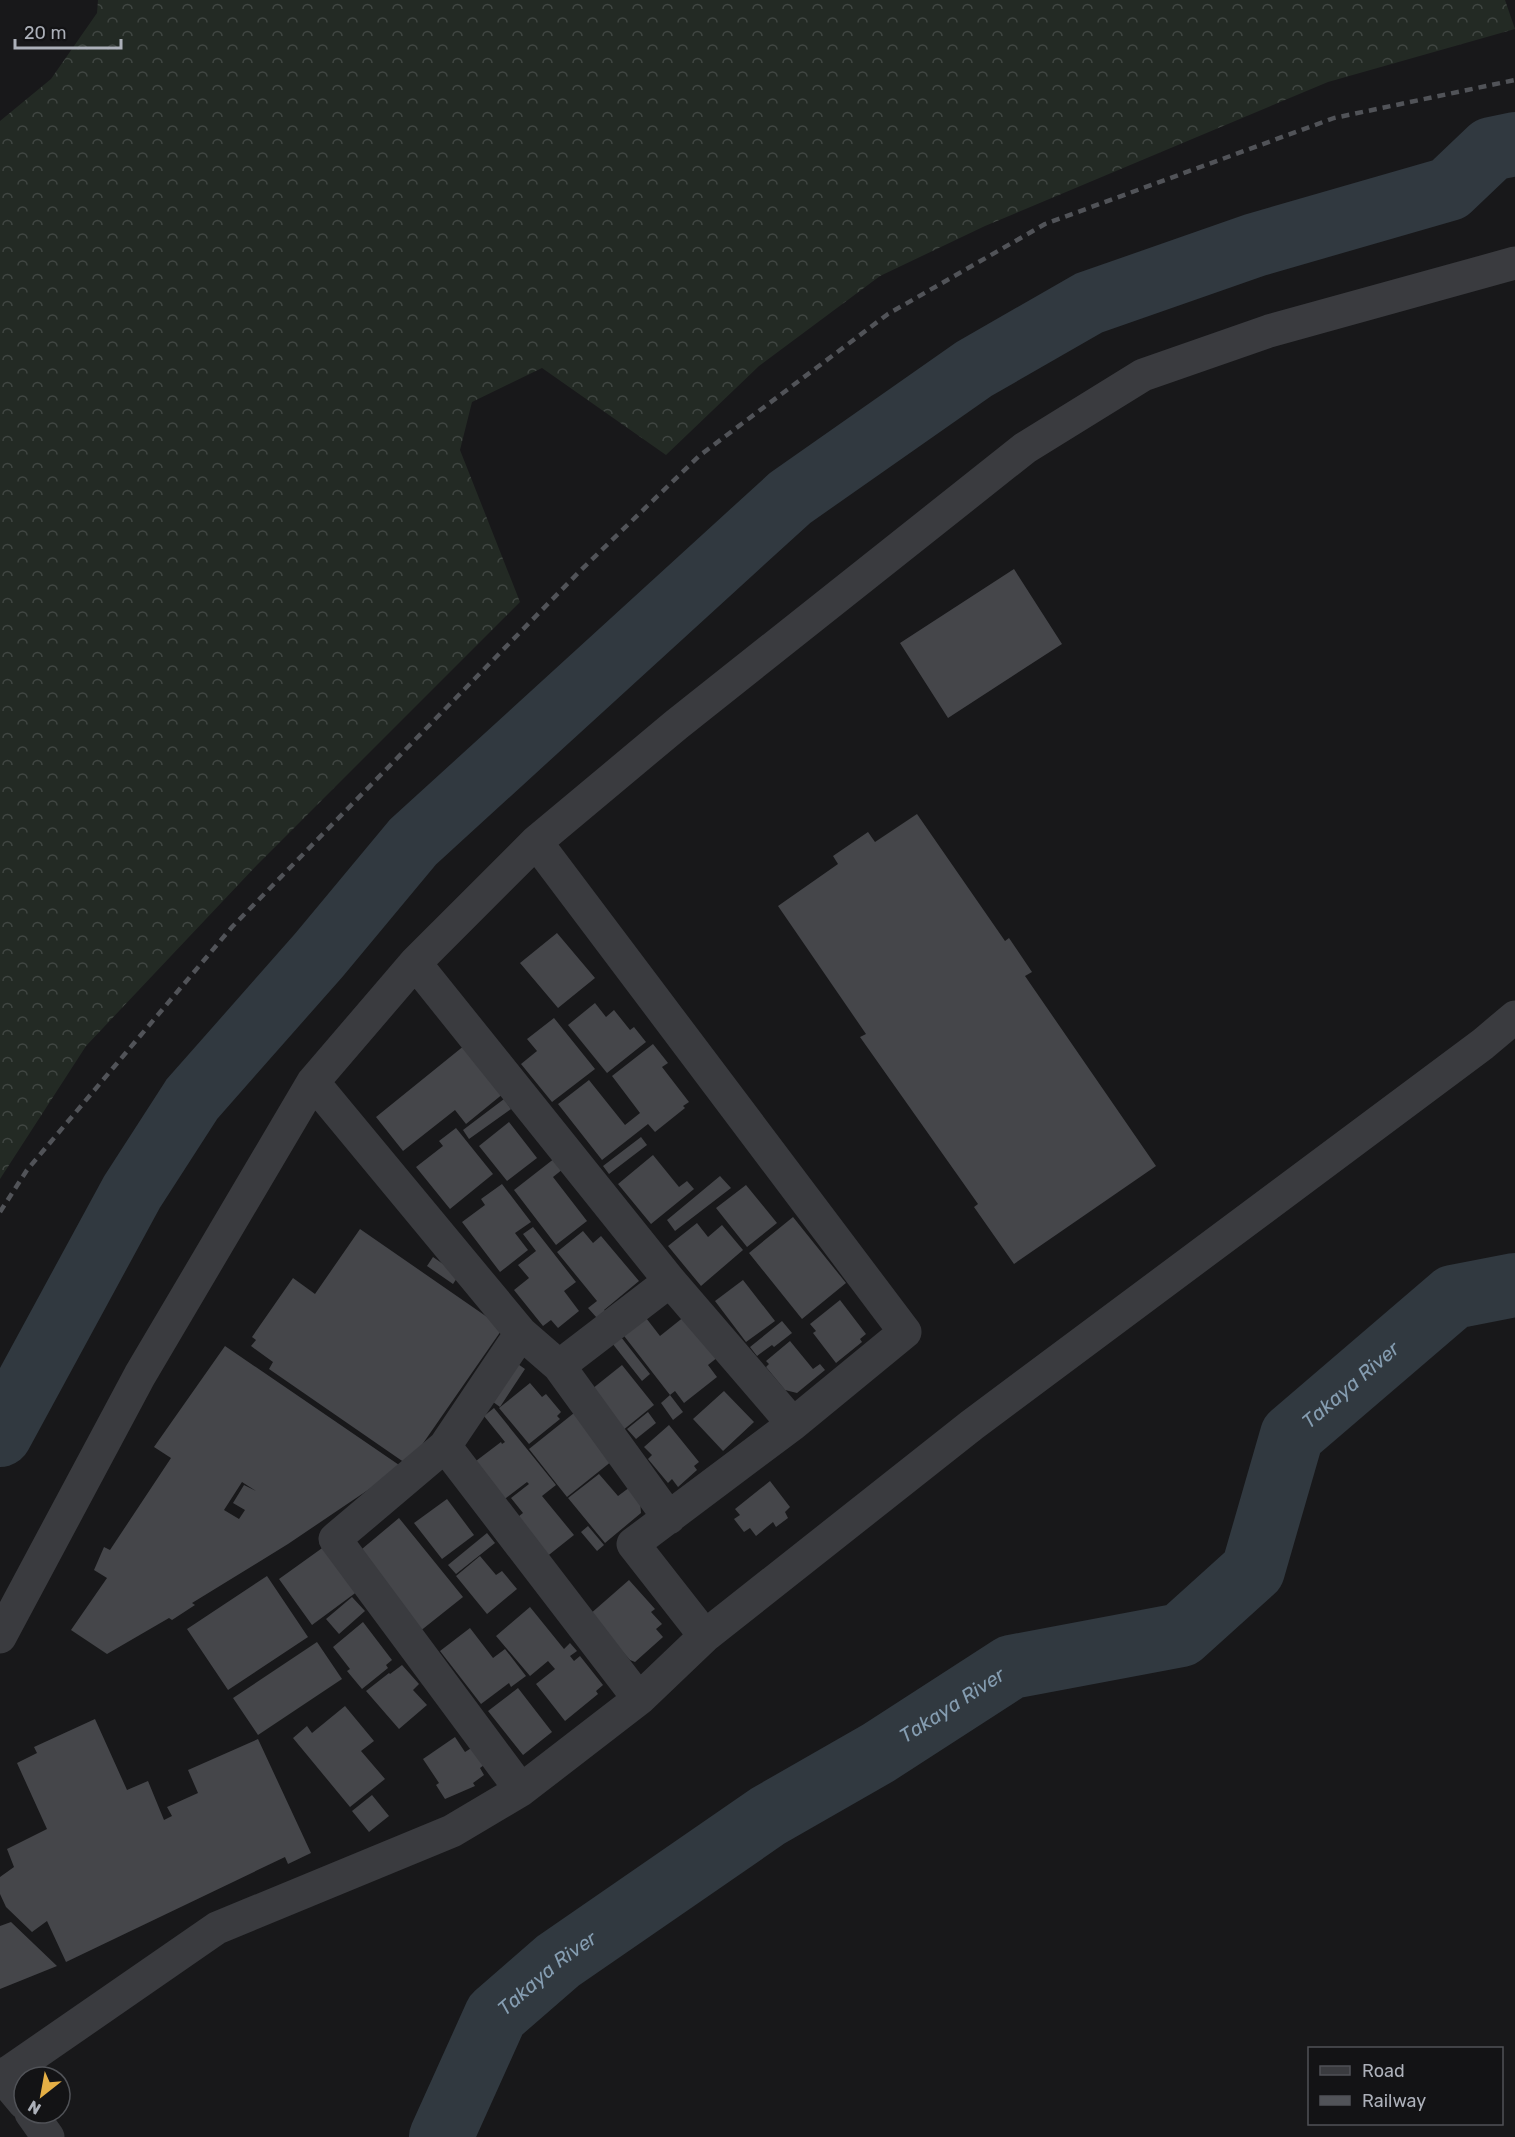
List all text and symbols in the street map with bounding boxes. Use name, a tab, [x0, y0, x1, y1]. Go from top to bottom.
scale bar	[15, 12, 122, 50]
text: 20 m	[24, 22, 66, 44]
water label: Takaya River	[1297, 1336, 1405, 1433]
water label: Takaya River	[895, 1662, 1010, 1748]
water label: Takaya River	[493, 1925, 602, 2020]
legend	[1308, 2047, 1503, 2125]
text: Road	[1362, 2060, 1405, 2082]
north arrow	[12, 2065, 72, 2125]
text: Railway	[1362, 2090, 1426, 2112]
text: N	[25, 2096, 44, 2119]

